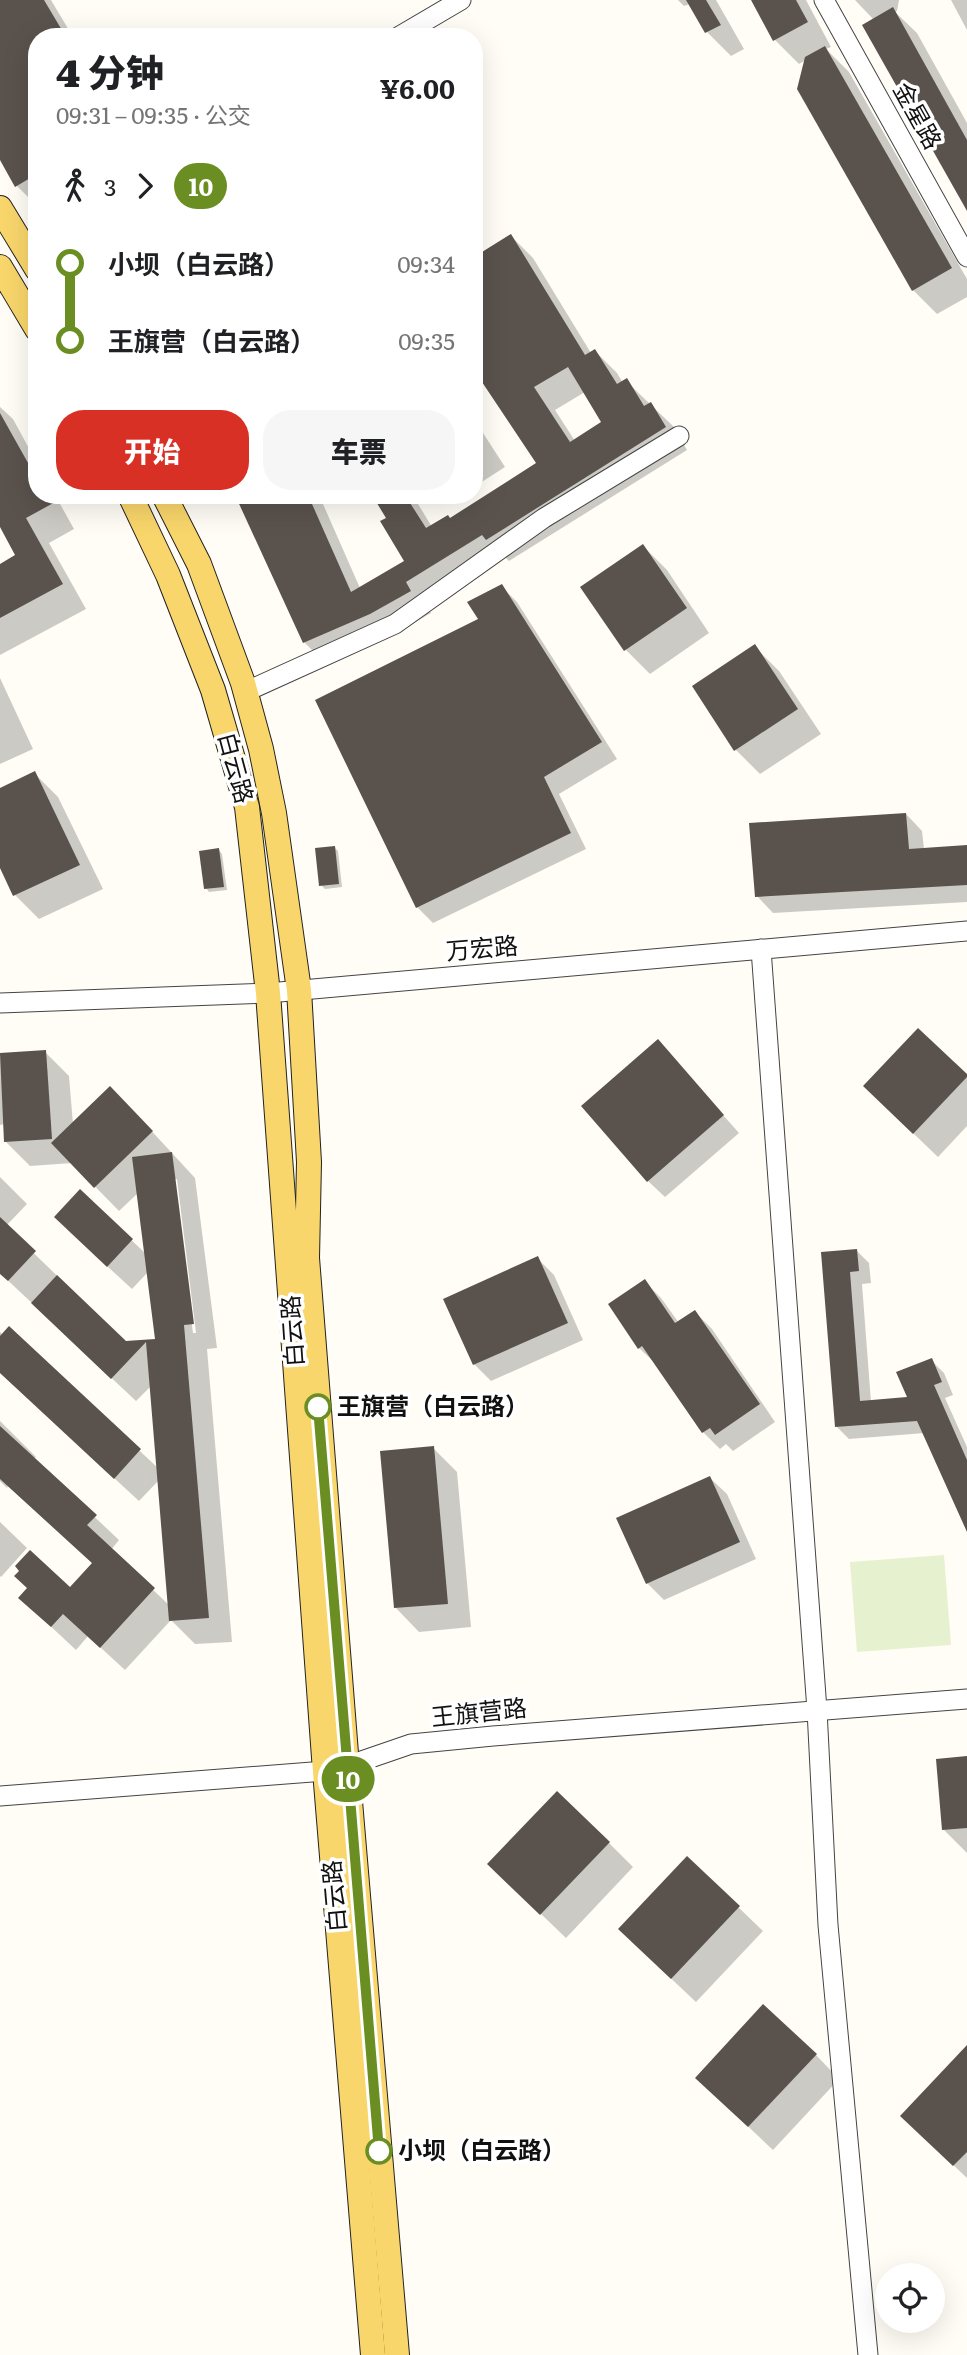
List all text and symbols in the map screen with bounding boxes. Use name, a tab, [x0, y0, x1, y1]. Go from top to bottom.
text: 4 分钟	[56, 42, 164, 99]
text: ¥6.00	[380, 68, 455, 107]
street label: 金星路	[886, 75, 952, 155]
text: 09:31 – 09:35 · 公交	[56, 97, 251, 131]
icon: walk	[56, 167, 94, 205]
icon: forward	[126, 167, 164, 205]
text: 10	[188, 168, 213, 203]
text: 3	[104, 169, 116, 203]
text: 小坝（白云路）	[108, 243, 290, 282]
text: 09:34	[397, 246, 455, 280]
text: 王旗营（白云路）	[108, 320, 316, 359]
text: 09:35	[398, 323, 455, 357]
button: 开始	[56, 410, 249, 490]
button: 车票	[263, 410, 455, 490]
street label: 白云路	[211, 728, 264, 807]
street label: 万宏路	[444, 926, 519, 967]
street label: 白云路	[271, 1294, 310, 1368]
place label: 王旗营（白云路）	[337, 1387, 529, 1422]
marker: 王旗营（白云路）	[305, 1394, 331, 1420]
street label: 王旗营路	[429, 1688, 528, 1733]
line badge: 10	[316, 1756, 380, 1802]
text: 10	[336, 1761, 360, 1796]
street label: 白云路	[312, 1859, 353, 1934]
place label: 小坝（白云路）	[398, 2131, 566, 2166]
marker: 小坝（白云路）	[366, 2138, 392, 2164]
map controls	[875, 2263, 945, 2333]
button: locate	[875, 2263, 945, 2333]

